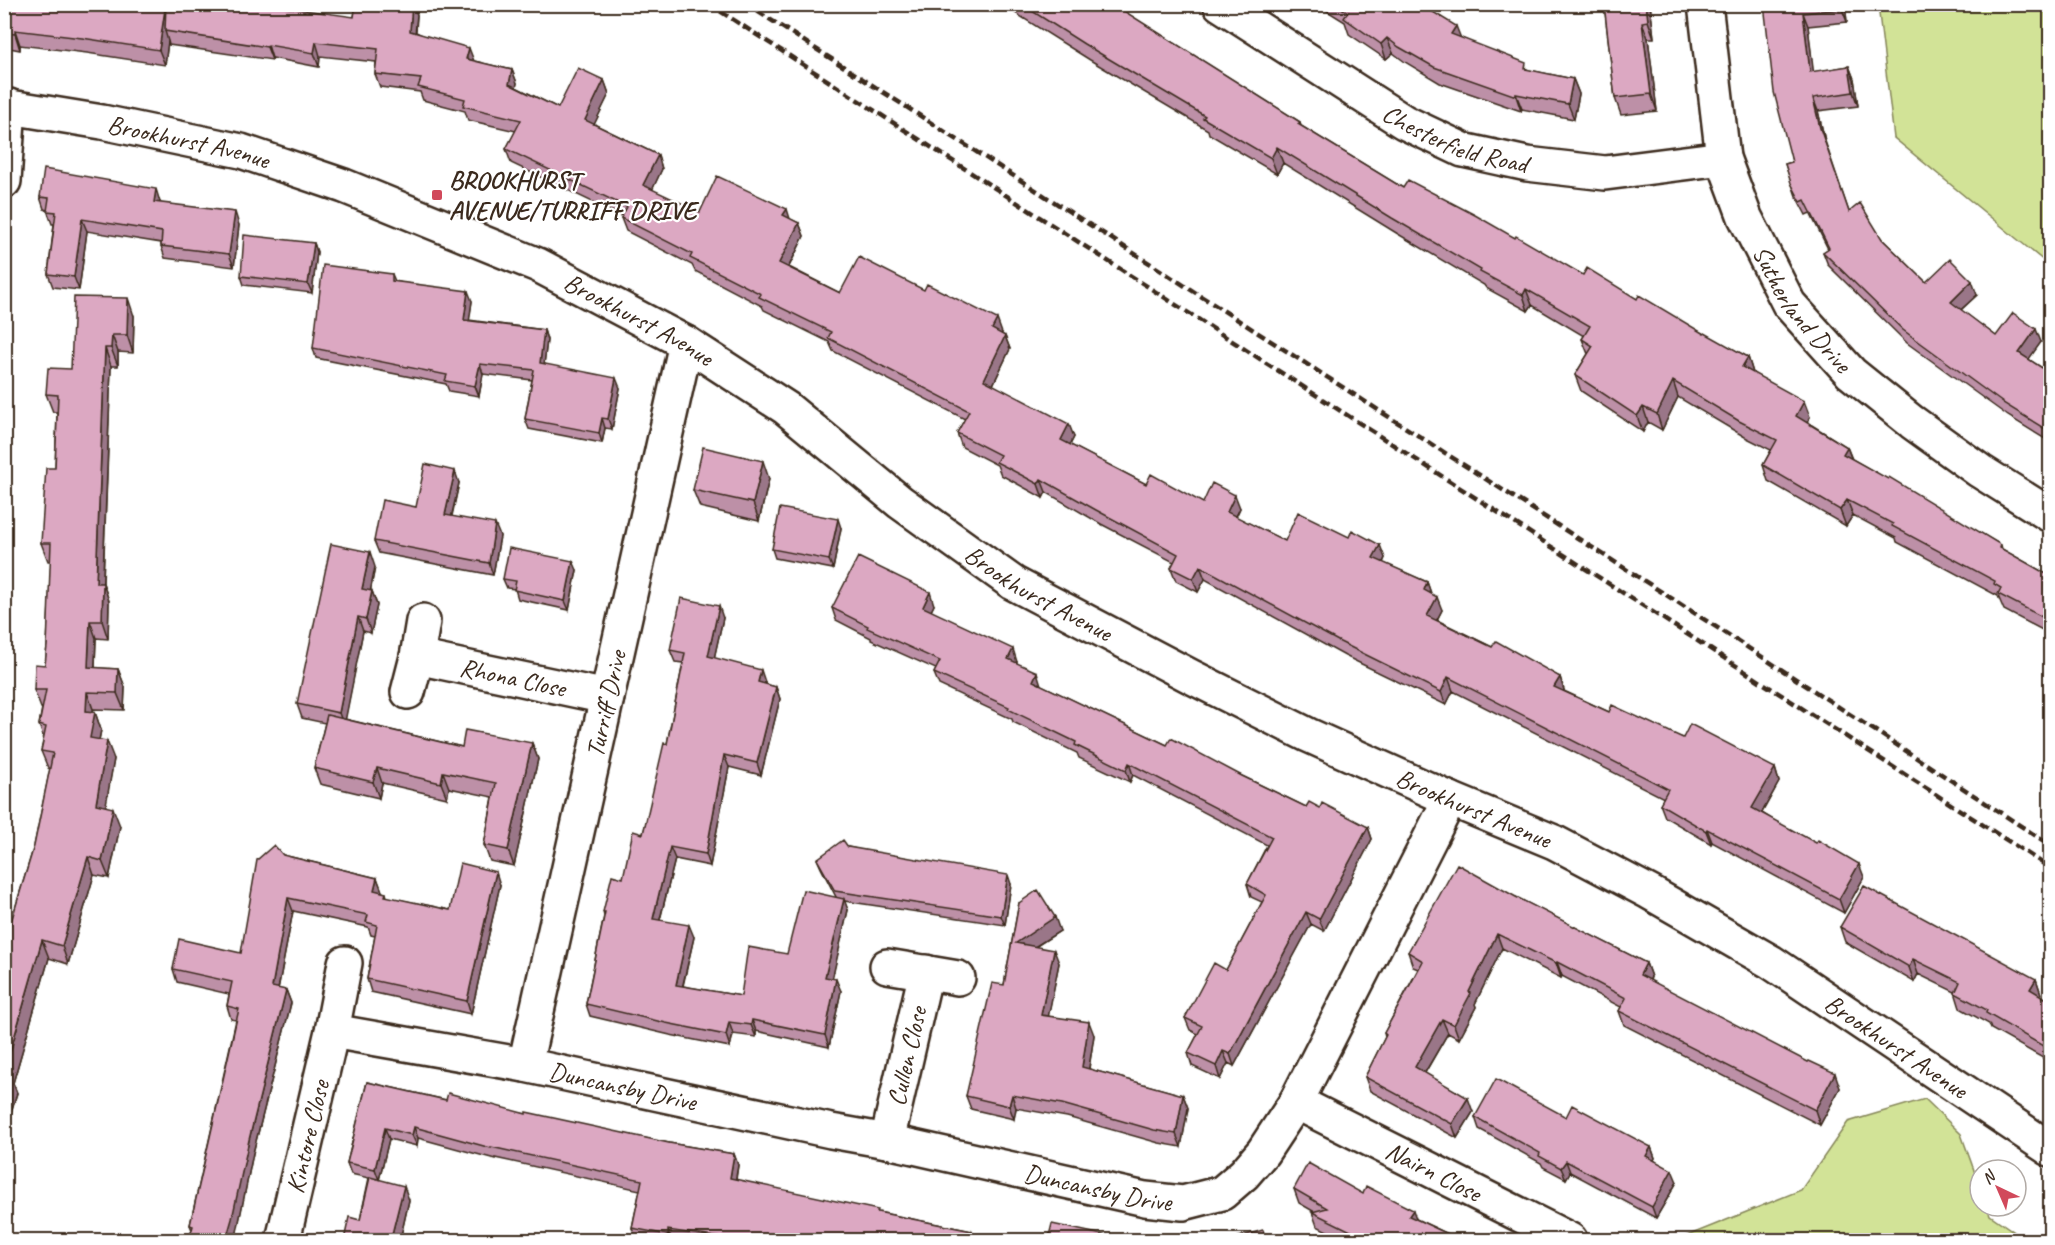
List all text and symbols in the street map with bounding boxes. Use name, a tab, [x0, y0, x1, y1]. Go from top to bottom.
street label: Chesterfield Road	[1377, 96, 1534, 181]
street label: Brookhurst Avenue	[105, 107, 276, 177]
place label: BROOKHURST AVENUE/TURRIFF DRIVE	[449, 164, 700, 227]
marker: BROOKHURST AVENUE/TURRIFF DRIVE	[430, 188, 444, 202]
street label: Sutherland Drive	[1746, 240, 1860, 381]
street label: Brookhurst Avenue	[559, 265, 721, 374]
street label: Brookhurst Avenue	[958, 537, 1119, 649]
street label: Turriff Drive	[578, 645, 634, 760]
street label: Rhona Close	[457, 650, 571, 705]
street label: Brookhurst Avenue	[1391, 760, 1558, 856]
street label: Brookhurst Avenue	[1819, 986, 1975, 1107]
street label: Cullen Close	[879, 1001, 935, 1109]
street label: Duncansby Drive	[546, 1054, 701, 1118]
street label: Kintore Close	[278, 1076, 337, 1197]
street label: Nairn Close	[1380, 1133, 1489, 1210]
street label: Duncansby Drive	[1021, 1156, 1175, 1218]
north arrow	[1968, 1158, 2028, 1218]
text: N	[1978, 1165, 2001, 1189]

